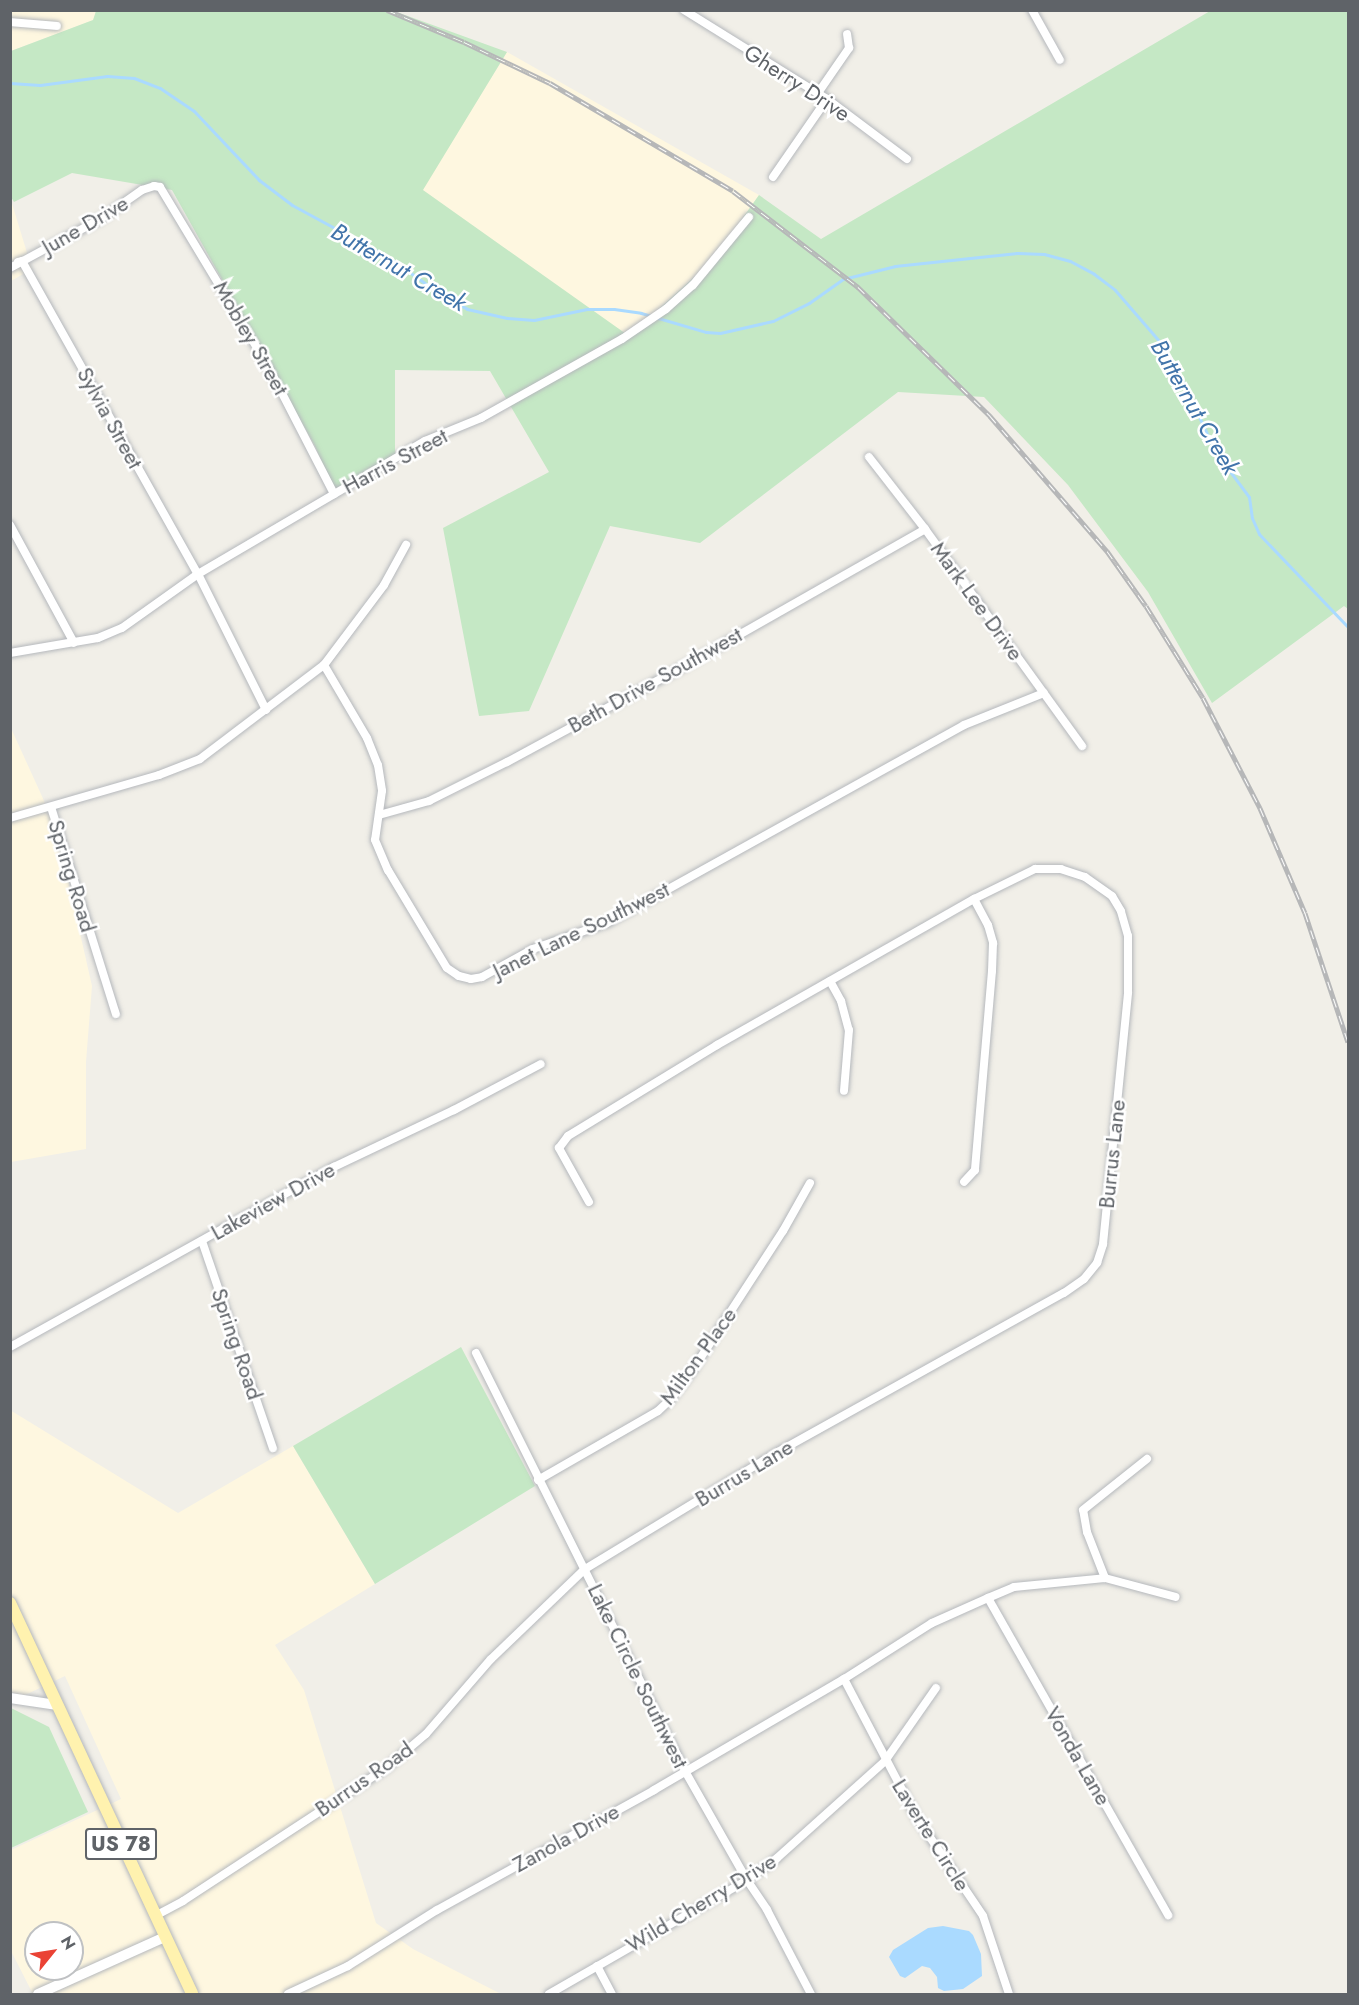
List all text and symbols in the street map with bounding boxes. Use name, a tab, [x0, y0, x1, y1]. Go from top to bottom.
street label: Gherry Drive	[739, 39, 855, 127]
street label: June Drive	[37, 190, 133, 260]
water label: Butternut Creek	[326, 217, 472, 317]
street label: Mobley Street	[208, 276, 294, 400]
water label: Butternut Creek	[1145, 334, 1245, 480]
street label: Sylvia Street	[71, 363, 149, 473]
street label: Harris Street	[338, 422, 452, 500]
street label: Mark Lee Drive	[925, 536, 1029, 666]
street label: Beth Drive Southwest	[563, 621, 747, 739]
street label: Spring Road	[42, 817, 102, 935]
street label: Janet Lane Southwest	[488, 876, 674, 984]
street label: Burrus Lane	[1093, 1098, 1131, 1210]
street label: Lakeview Drive	[206, 1156, 340, 1246]
street label: Spring Road	[206, 1285, 268, 1403]
street label: Milton Place	[654, 1302, 742, 1410]
street label: Burrus Lane	[690, 1434, 798, 1512]
street label: Lake Circle Southwest	[582, 1580, 694, 1772]
street label: Vonda Lane	[1039, 1702, 1117, 1810]
street label: Burrus Road	[310, 1736, 418, 1822]
street label: Laverte Circle	[886, 1774, 976, 1896]
street label: Zanola Drive	[508, 1798, 624, 1878]
road number: US 78	[85, 1826, 157, 1862]
street label: Wild Cherry Drive	[621, 1848, 781, 1958]
north arrow	[24, 1921, 84, 1981]
text: N	[55, 1931, 81, 1954]

